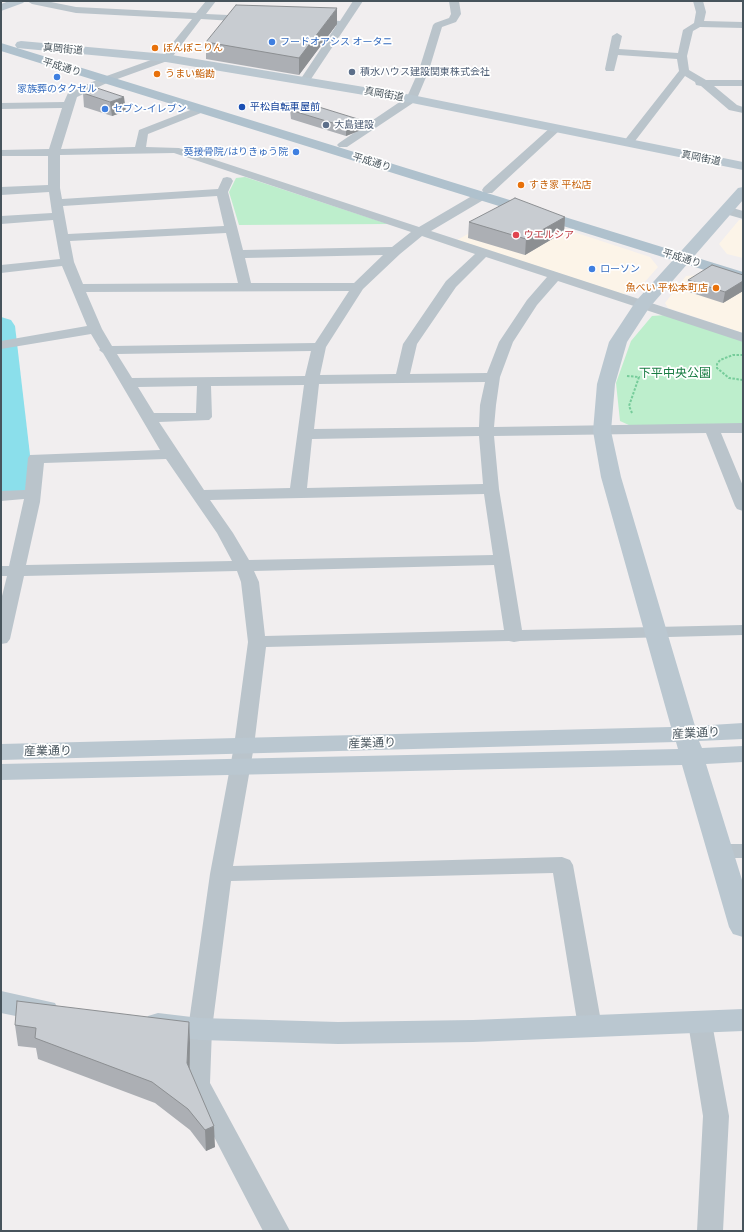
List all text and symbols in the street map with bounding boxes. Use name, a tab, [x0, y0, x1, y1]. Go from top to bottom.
place label: フードオアシス オータニ	[280, 36, 393, 48]
marker: フードオアシス オータニ	[267, 37, 277, 47]
street label: 真岡街道	[43, 41, 83, 57]
place label: ぽんぽこりん	[163, 42, 223, 54]
marker: ぽんぽこりん	[150, 43, 160, 53]
street label: 平成通り	[41, 55, 83, 79]
place label: 積水ハウス建設関東株式会社	[360, 66, 490, 78]
marker: 積水ハウス建設関東株式会社	[347, 67, 357, 77]
place label: うまい鮨勘	[165, 68, 215, 80]
marker: うまい鮨勘	[152, 69, 162, 79]
marker: 家族葬のタクセル	[52, 72, 62, 82]
place label: 家族葬のタクセル	[17, 83, 97, 95]
street label: 真岡街道	[363, 85, 405, 103]
place label: 平松自転車屋前	[250, 101, 320, 113]
marker: 平松自転車屋前	[237, 102, 247, 112]
place label: セブン-イレブン	[113, 103, 187, 115]
marker: セブン-イレブン	[100, 104, 110, 114]
place label: 大島建設	[334, 119, 374, 131]
marker: 大島建設	[321, 120, 331, 130]
place label: 葵接骨院/はりきゅう院	[183, 146, 288, 158]
marker: 葵接骨院/はりきゅう院	[291, 147, 301, 157]
street label: 真岡街道	[680, 148, 722, 168]
street label: 平成通り	[351, 150, 393, 174]
place label: すき家 平松店	[529, 179, 592, 191]
marker: すき家 平松店	[516, 180, 526, 190]
place label: ウエルシア	[524, 229, 574, 241]
marker: ウエルシア	[511, 230, 521, 240]
street label: 平成通り	[661, 246, 703, 270]
place label: ローソン	[600, 263, 640, 275]
marker: ローソン	[587, 264, 597, 274]
place label: 魚べい 平松本町店	[625, 282, 708, 294]
marker: 魚べい 平松本町店	[711, 283, 721, 293]
park label: 下平中央公園	[639, 366, 711, 380]
street label: 産業通り	[672, 725, 720, 741]
street label: 産業通り	[348, 735, 396, 751]
street label: 産業通り	[24, 743, 72, 759]

